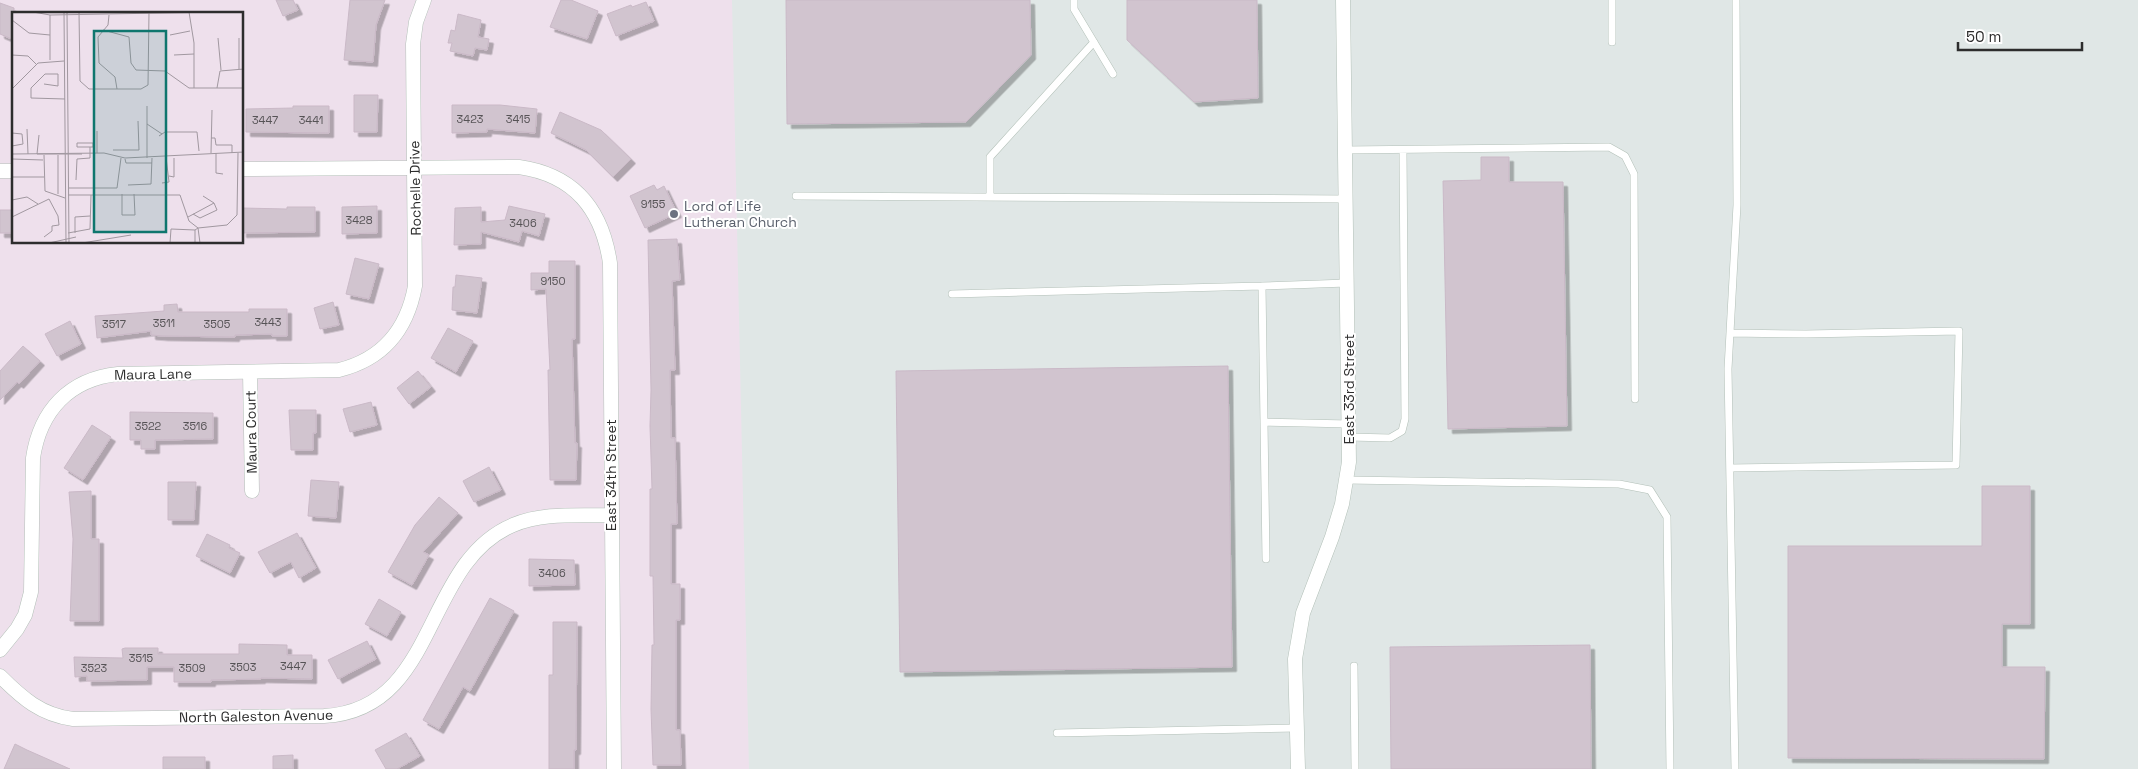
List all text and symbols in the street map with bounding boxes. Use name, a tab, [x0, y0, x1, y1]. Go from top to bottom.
inset map	[12, 12, 244, 244]
scale bar	[1958, 20, 2082, 52]
text: 50 m	[1966, 27, 2001, 46]
house number: 3423	[457, 112, 484, 126]
house number: 3415	[506, 112, 531, 126]
house number: 3447	[252, 113, 278, 127]
house number: 3441	[299, 113, 323, 127]
street label: Rochelle Drive	[405, 140, 425, 236]
house number: 9155	[641, 197, 666, 211]
place label: Lord of Life Lutheran Church	[684, 197, 797, 231]
marker: Lord of Life Lutheran Church	[668, 208, 680, 220]
house number: 3428	[345, 213, 373, 227]
house number: 3406	[509, 216, 537, 230]
house number: 9150	[541, 274, 565, 288]
house number: 3443	[254, 315, 282, 329]
house number: 3511	[153, 316, 175, 330]
house number: 3517	[102, 317, 126, 331]
house number: 3505	[204, 317, 231, 331]
street label: East 33rd Street	[1340, 334, 1358, 444]
street label: Maura Lane	[114, 364, 192, 384]
street label: Maura Court	[241, 390, 261, 474]
house number: 3522	[135, 419, 162, 433]
house number: 3516	[183, 419, 207, 433]
street label: East 34th Street	[602, 419, 620, 531]
house number: 3406	[538, 566, 566, 580]
house number: 3515	[129, 651, 154, 665]
house number: 3447	[280, 659, 306, 673]
house number: 3503	[230, 660, 257, 674]
house number: 3523	[81, 661, 108, 675]
house number: 3509	[178, 661, 206, 675]
street label: North Galeston Avenue	[179, 706, 333, 726]

